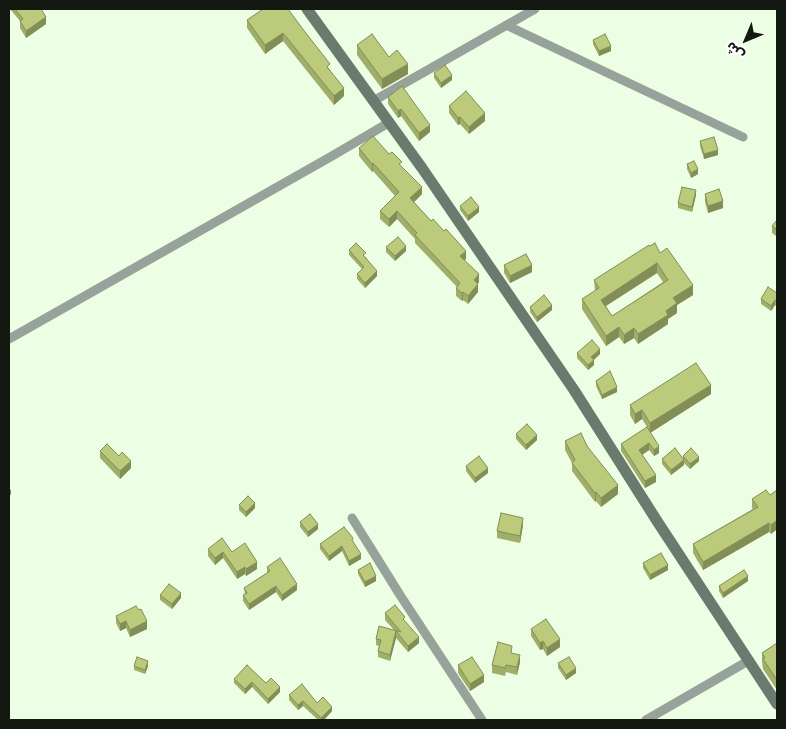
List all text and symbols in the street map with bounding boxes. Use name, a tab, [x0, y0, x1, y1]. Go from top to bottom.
north arrow	[721, 15, 771, 65]
text: ش	[722, 38, 748, 64]

